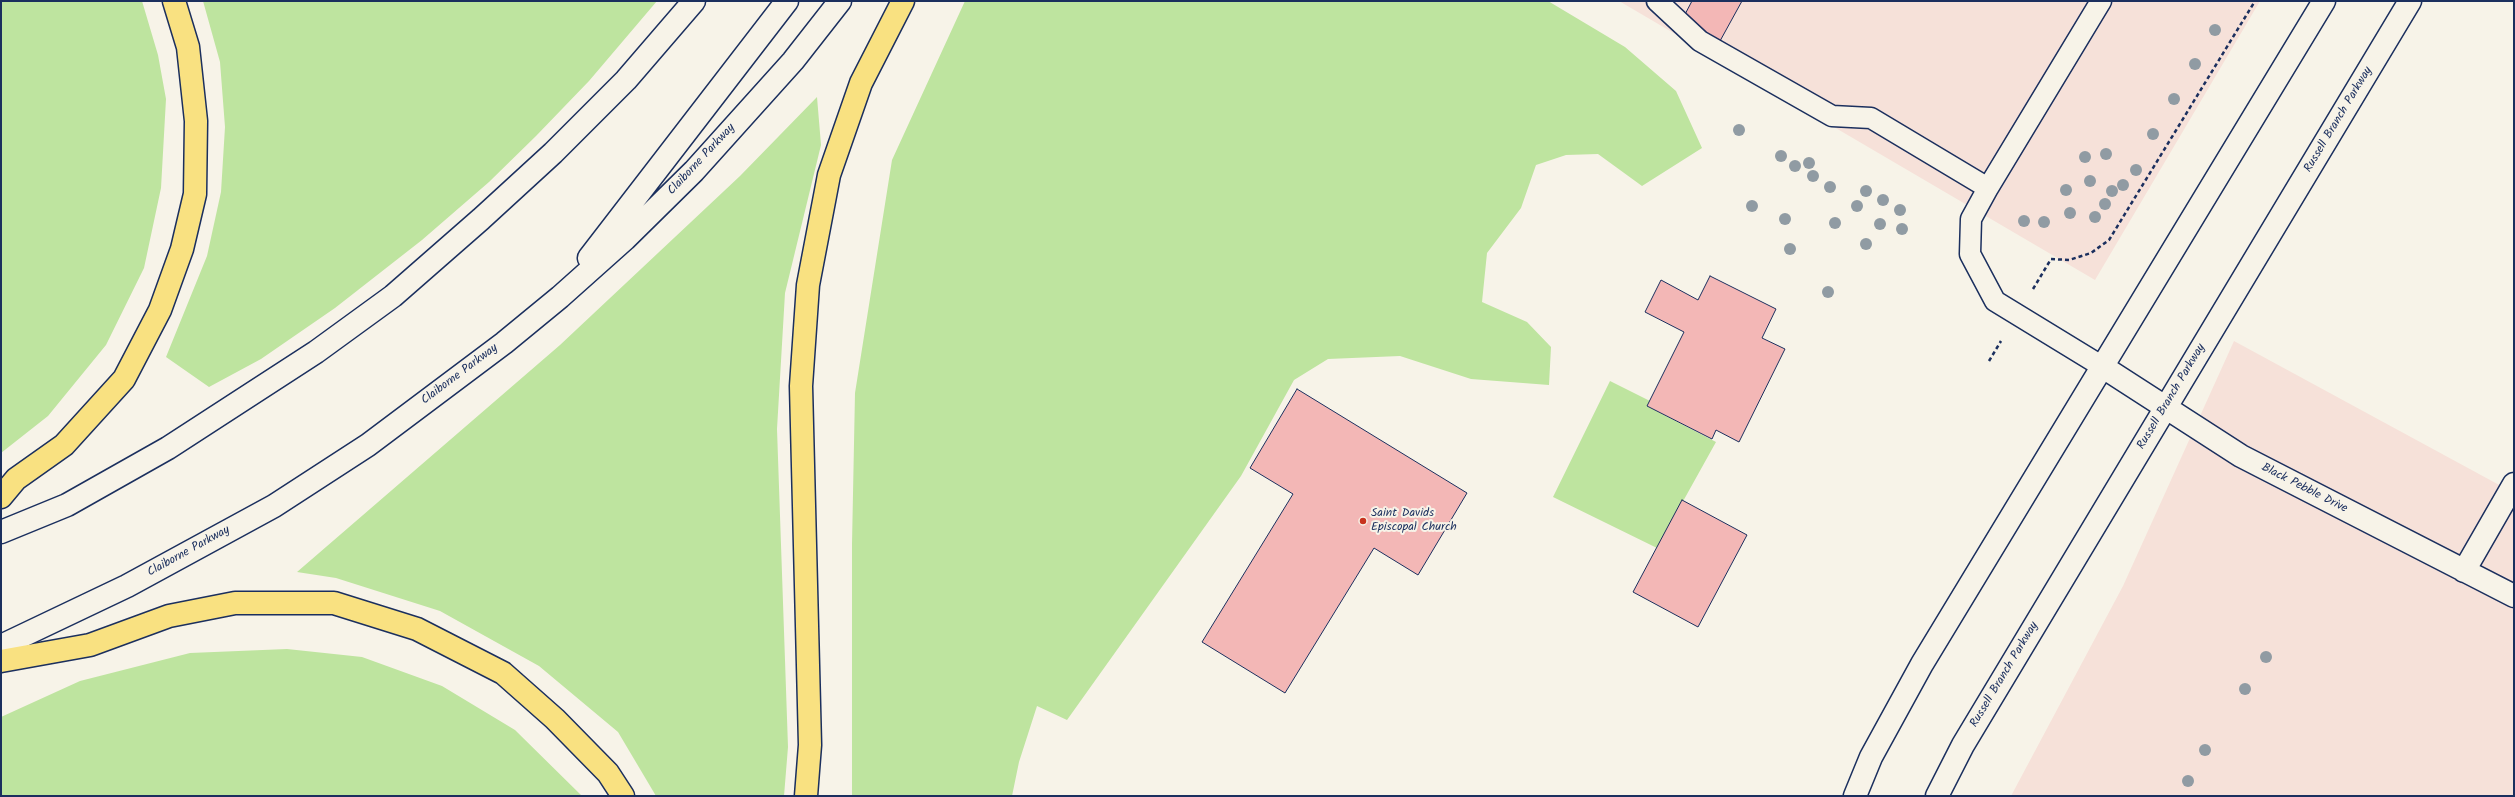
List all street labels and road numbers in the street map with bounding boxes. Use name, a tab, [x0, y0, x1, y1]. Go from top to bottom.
street label: Russell Branch Parkway	[2302, 65, 2376, 175]
street label: Claiborne Parkway	[665, 121, 739, 199]
street label: Claiborne Parkway	[419, 342, 501, 408]
street label: Russell Branch Parkway	[2135, 342, 2209, 452]
street label: Black Pebble Drive	[2259, 461, 2349, 517]
street label: Claiborne Parkway	[145, 523, 233, 581]
street label: Russell Branch Parkway	[1968, 620, 2042, 730]

